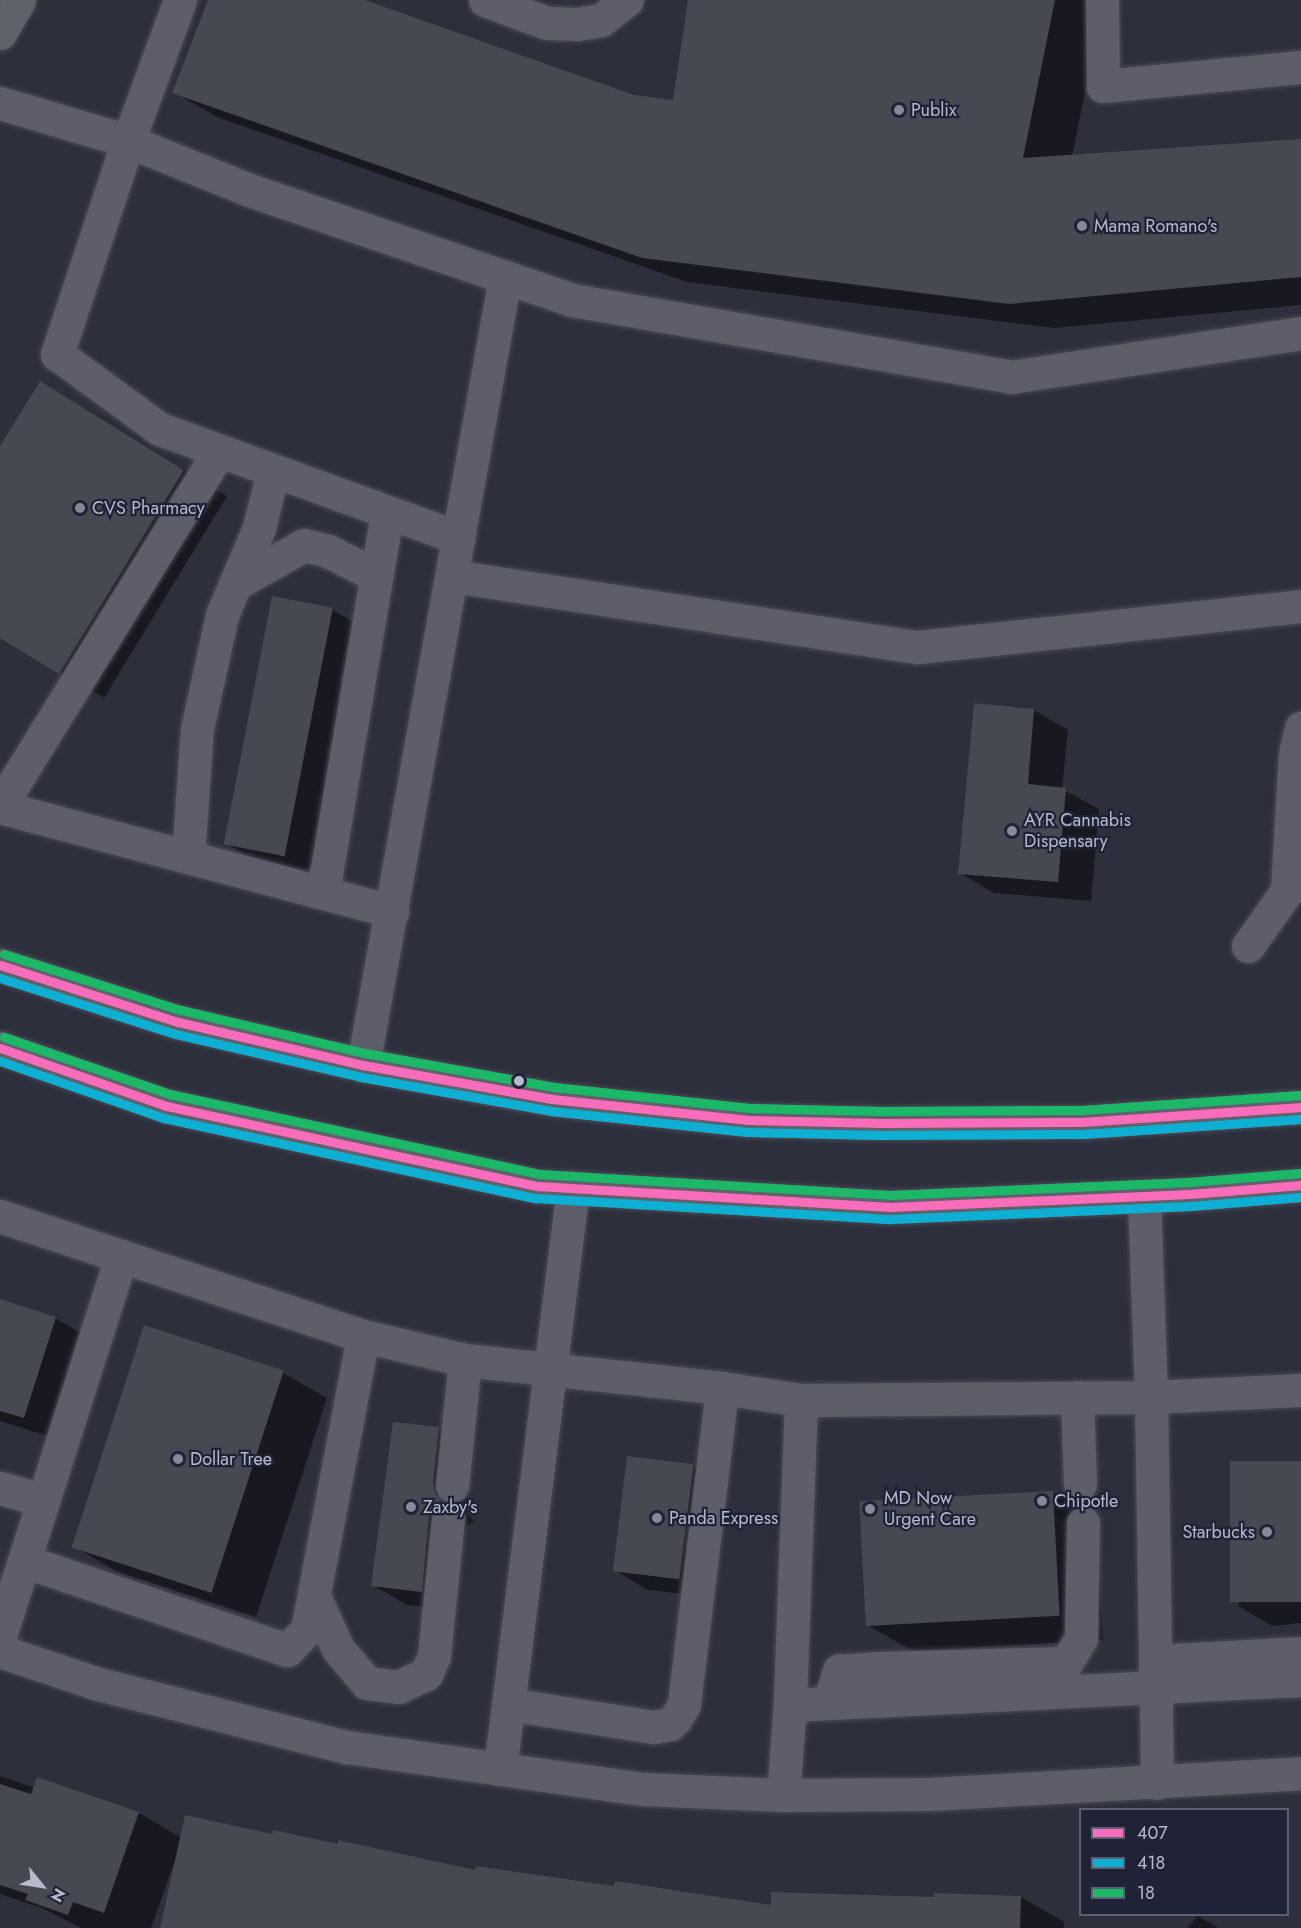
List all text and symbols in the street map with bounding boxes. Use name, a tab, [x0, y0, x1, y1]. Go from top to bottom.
place label: Publix	[911, 99, 957, 121]
marker: Publix	[892, 103, 906, 117]
place label: Mama Romano's	[1094, 215, 1217, 237]
marker: Mama Romano's	[1075, 219, 1089, 233]
place label: CVS Pharmacy	[92, 497, 205, 519]
marker: CVS Pharmacy	[73, 501, 87, 515]
place label: AYR Cannabis Dispensary	[1024, 810, 1131, 852]
marker: AYR Cannabis Dispensary	[1005, 824, 1019, 838]
unlabelled marker	[513, 1075, 525, 1087]
place label: Dollar Tree	[190, 1448, 272, 1470]
marker: Dollar Tree	[171, 1452, 185, 1466]
place label: MD Now Urgent Care	[884, 1488, 976, 1530]
place label: Chipotle	[1054, 1490, 1118, 1512]
marker: Chipotle	[1035, 1494, 1049, 1508]
place label: Zaxby's	[423, 1496, 478, 1518]
marker: Zaxby's	[404, 1500, 418, 1514]
marker: MD Now Urgent Care	[861, 1500, 879, 1518]
place label: Panda Express	[669, 1507, 778, 1529]
marker: Panda Express	[650, 1511, 664, 1525]
place label: Starbucks	[1182, 1521, 1255, 1543]
marker: Starbucks	[1260, 1525, 1274, 1539]
legend	[1079, 1808, 1289, 1916]
text: 407	[1137, 1820, 1168, 1846]
text: 418	[1137, 1850, 1165, 1876]
north arrow	[12, 1856, 72, 1916]
text: 18	[1137, 1880, 1155, 1906]
text: N	[45, 1884, 71, 1907]

